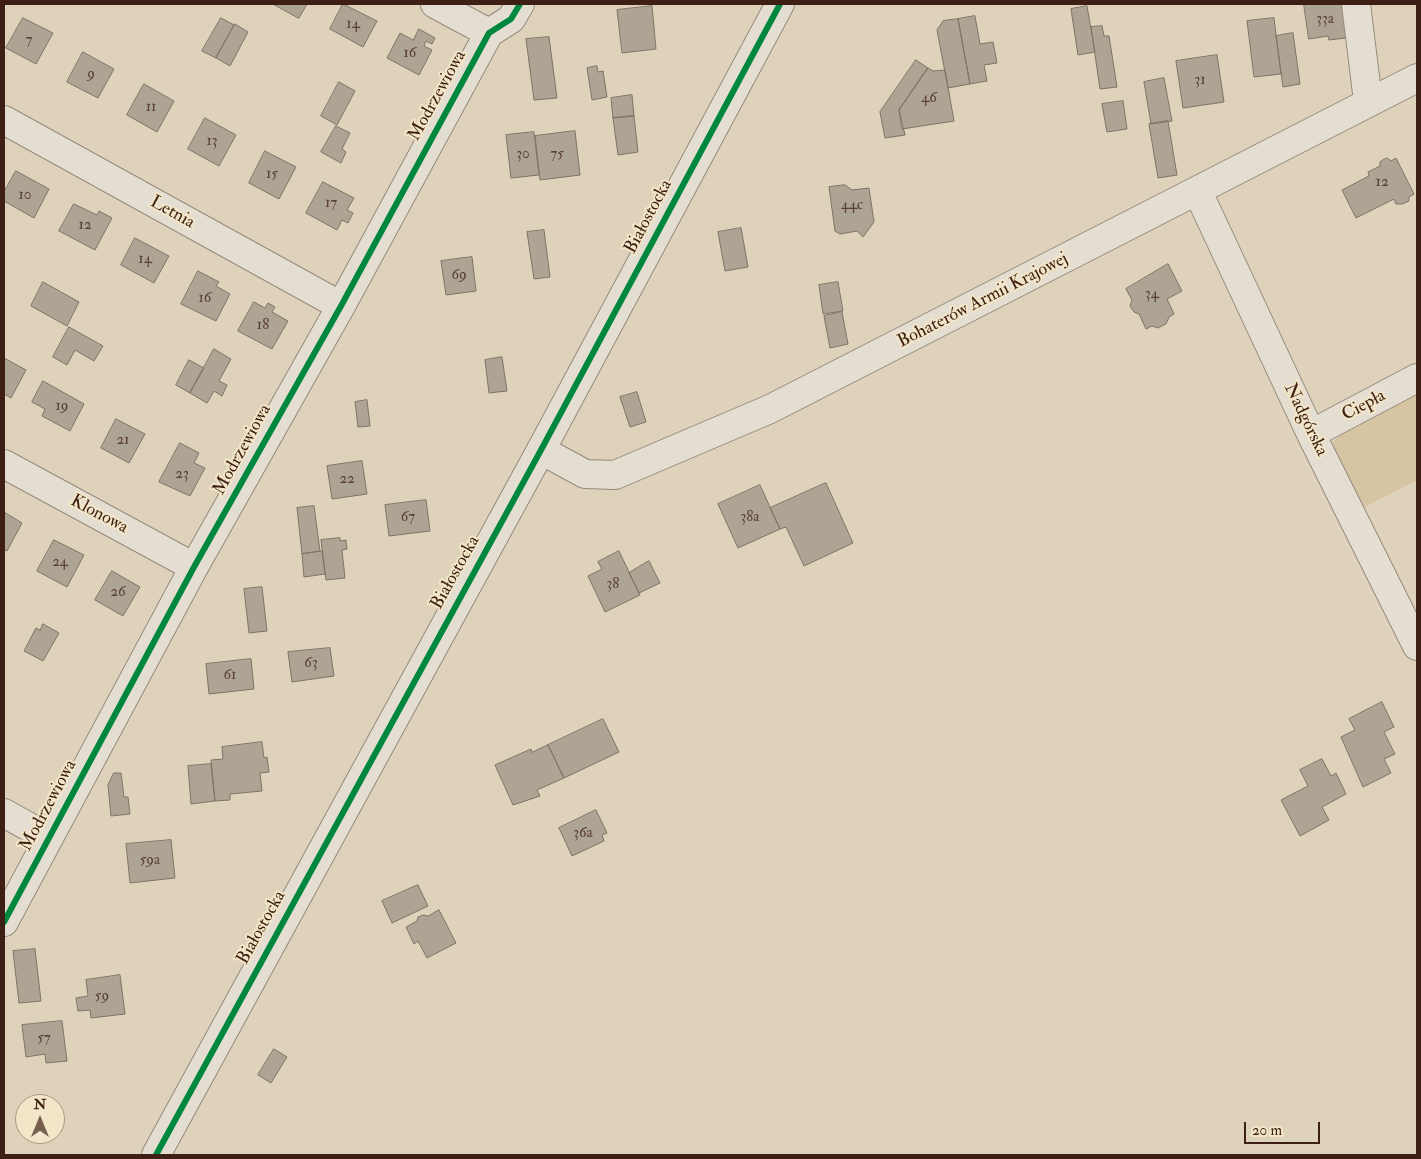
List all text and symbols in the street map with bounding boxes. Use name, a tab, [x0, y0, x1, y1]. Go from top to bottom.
house number: 33a	[1316, 11, 1334, 29]
house number: 14	[346, 16, 360, 34]
house number: 7	[26, 32, 32, 50]
house number: 16	[404, 45, 416, 63]
street label: Modrzewiowa	[404, 47, 472, 145]
house number: 9	[87, 66, 95, 84]
house number: 31	[1194, 72, 1206, 90]
house number: 46	[921, 90, 937, 108]
house number: 11	[146, 99, 156, 117]
house number: 13	[206, 133, 218, 151]
house number: 30	[516, 146, 530, 164]
house number: 75	[550, 146, 564, 164]
house number: 15	[266, 166, 278, 184]
house number: 12	[1376, 174, 1388, 192]
street label: Białostocka	[620, 176, 678, 258]
house number: 10	[19, 187, 31, 205]
street label: Letnia	[146, 192, 198, 234]
house number: 17	[325, 195, 337, 213]
house number: 44c	[841, 197, 863, 215]
house number: 12	[79, 217, 91, 235]
street label: Bohaterów Armii Krajowej	[894, 249, 1072, 353]
house number: 14	[138, 251, 152, 269]
house number: 69	[451, 267, 467, 285]
house number: 34	[1145, 286, 1159, 304]
house number: 16	[199, 290, 211, 308]
house number: 18	[257, 317, 269, 335]
street label: Nadgórska	[1278, 380, 1332, 460]
street label: Ciepła	[1339, 386, 1389, 426]
house number: 19	[56, 398, 68, 416]
street label: Modrzewiowa	[209, 401, 277, 499]
house number: 21	[117, 432, 129, 450]
house number: 23	[175, 466, 189, 484]
house number: 22	[339, 471, 355, 489]
street label: Klonowa	[67, 491, 131, 539]
house number: 67	[401, 509, 415, 527]
house number: 38a	[741, 509, 759, 527]
street label: Białostocka	[427, 532, 485, 614]
house number: 24	[52, 554, 68, 572]
house number: 38	[607, 576, 619, 594]
house number: 26	[110, 584, 126, 602]
house number: 63	[304, 655, 318, 673]
house number: 61	[224, 667, 236, 685]
street label: Modrzewiowa	[16, 757, 82, 855]
house number: 36a	[573, 825, 593, 843]
house number: 59a	[140, 852, 160, 870]
street label: Białostocka	[233, 887, 291, 969]
house number: 59	[95, 988, 109, 1006]
house number: 57	[37, 1030, 51, 1048]
north arrow	[15, 1094, 65, 1144]
text: N	[34, 1096, 46, 1113]
scale bar	[1246, 1112, 1322, 1144]
text: 20 m	[1252, 1121, 1282, 1140]

